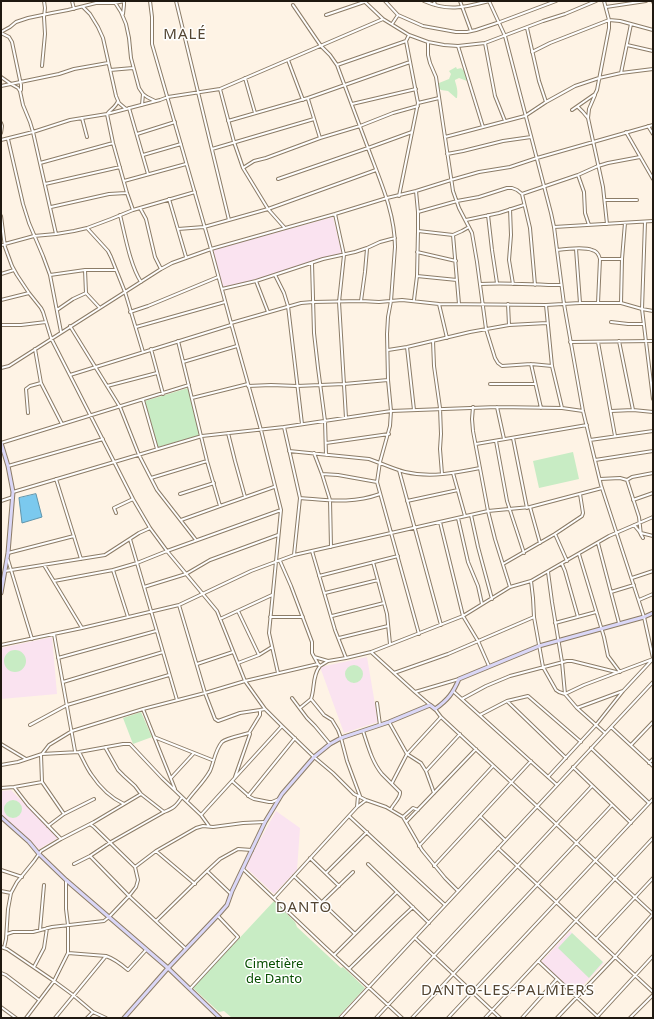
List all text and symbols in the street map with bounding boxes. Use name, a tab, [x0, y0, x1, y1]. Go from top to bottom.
district label: MALÉ	[163, 26, 207, 44]
district label: DANTO	[276, 899, 332, 917]
park label: Cimetière de Danto	[245, 956, 303, 987]
district label: DANTO-LES-PALMIERS	[421, 982, 595, 1000]

